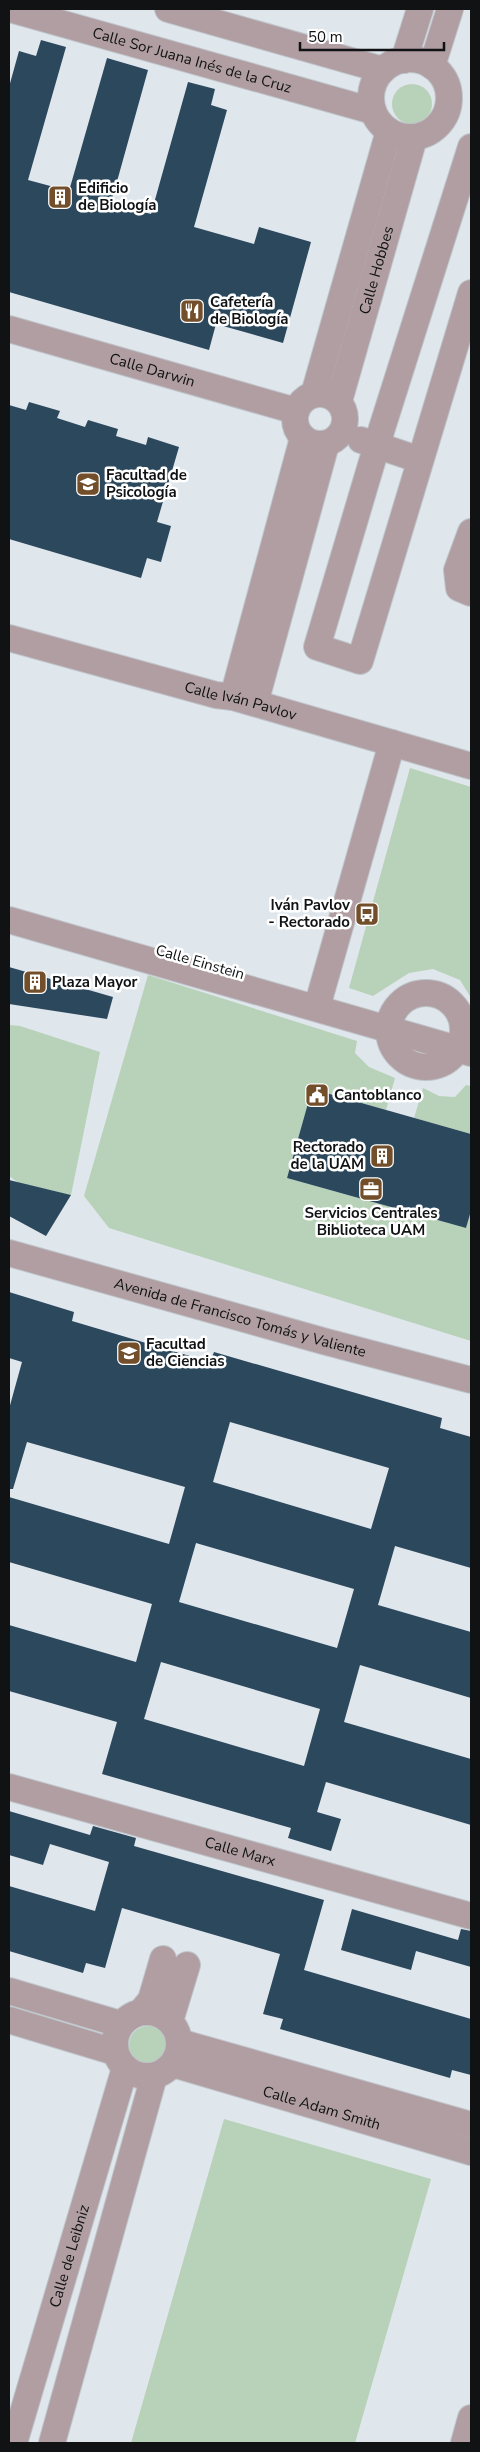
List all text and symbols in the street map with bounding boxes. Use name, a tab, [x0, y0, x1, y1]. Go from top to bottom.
scale bar	[300, 20, 444, 52]
street label: Calle Sor Juana Inés de la Cruz	[90, 23, 294, 98]
text: 50 m	[308, 27, 343, 47]
place label: Edificio de Biología	[78, 178, 156, 215]
building icon: Edificio de Biología	[47, 184, 73, 210]
street label: Calle Hobbes	[354, 224, 398, 317]
place label: Cafetería de Biología	[210, 292, 288, 329]
restaurant icon: Cafetería de Biología	[179, 298, 205, 324]
street label: Calle Darwin	[107, 348, 197, 392]
place label: Facultad de Psicología	[106, 465, 187, 502]
school or university icon: Facultad de Psicología	[75, 471, 101, 497]
street label: Calle Iván Pavlov	[182, 677, 299, 725]
place label: Iván Pavlov - Rectorado	[268, 895, 350, 932]
bus stop icon: Iván Pavlov - Rectorado	[354, 901, 380, 927]
street label: Calle Einstein	[153, 940, 247, 984]
building icon: Plaza Mayor	[22, 969, 48, 995]
place label: Plaza Mayor	[52, 972, 138, 992]
public building icon: Cantoblanco	[304, 1082, 330, 1108]
place label: Cantoblanco	[334, 1085, 422, 1105]
place label: Rectorado de la UAM	[291, 1137, 364, 1174]
building icon: Rectorado de la UAM	[369, 1143, 395, 1169]
office icon: Servicios Centrales Biblioteca UAM	[358, 1176, 384, 1202]
place label: Servicios Centrales Biblioteca UAM	[304, 1203, 438, 1240]
street label: Avenida de Francisco Tomás y Valiente	[112, 1273, 368, 1362]
place label: Facultad de Ciencias	[146, 1334, 225, 1371]
school or university icon: Facultad de Ciencias	[116, 1340, 142, 1366]
street label: Calle Marx	[203, 1832, 278, 1871]
street label: Calle Adam Smith	[260, 2081, 383, 2135]
street label: Calle de Leibniz	[45, 2202, 94, 2310]

